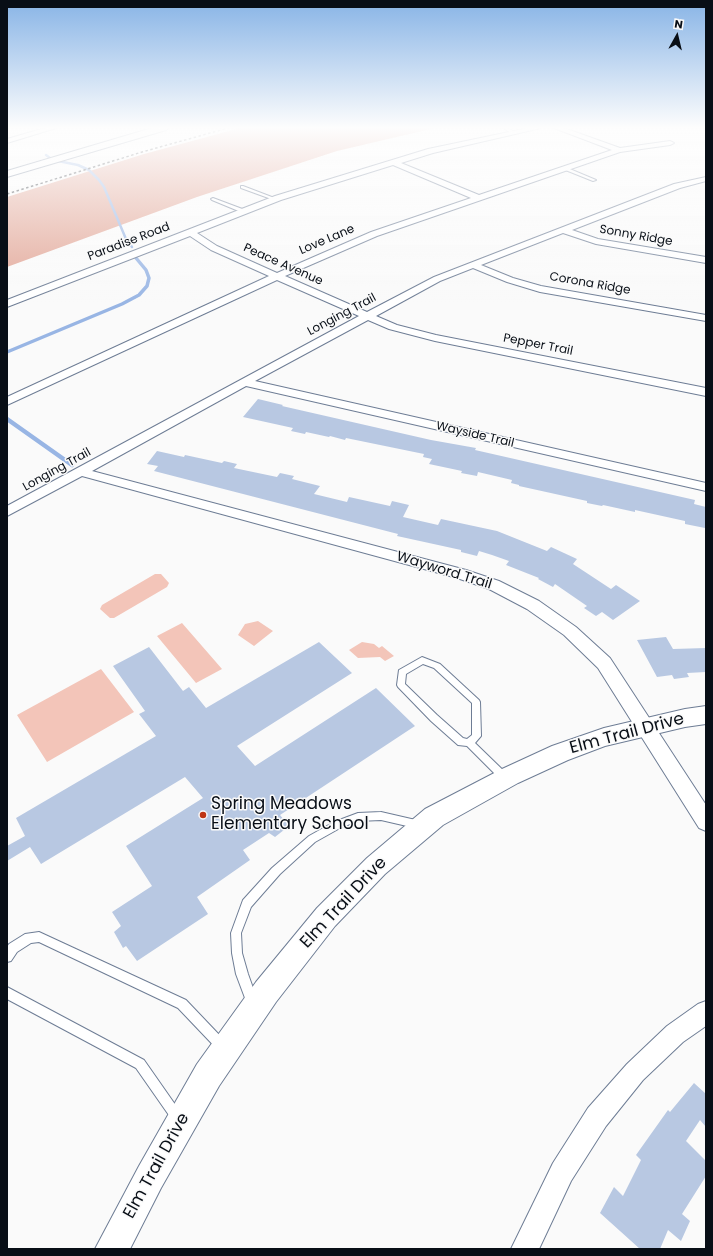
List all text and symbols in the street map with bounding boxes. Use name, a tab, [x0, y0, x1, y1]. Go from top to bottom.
north arrow	[657, 16, 697, 56]
text: N	[673, 16, 684, 33]
street label: Paradise Road	[86, 220, 172, 264]
street label: Love Lane	[297, 222, 357, 258]
street label: Sonny Ridge	[598, 222, 674, 250]
street label: Peace Avenue	[241, 241, 325, 289]
street label: Corona Ridge	[548, 270, 632, 298]
street label: Longing Trail	[305, 291, 379, 339]
street label: Pepper Trail	[502, 331, 574, 359]
street label: Wayside Trail	[435, 419, 515, 451]
street label: Longing Trail	[20, 445, 94, 495]
street label: Wayword Trail	[394, 548, 494, 594]
street label: Elm Trail Drive	[568, 709, 686, 759]
place label: Spring Meadows Elementary School	[211, 795, 369, 835]
marker: Spring Meadows Elementary School	[198, 810, 208, 820]
street label: Elm Trail Drive	[296, 853, 392, 953]
street label: Elm Trail Drive	[120, 1110, 194, 1222]

